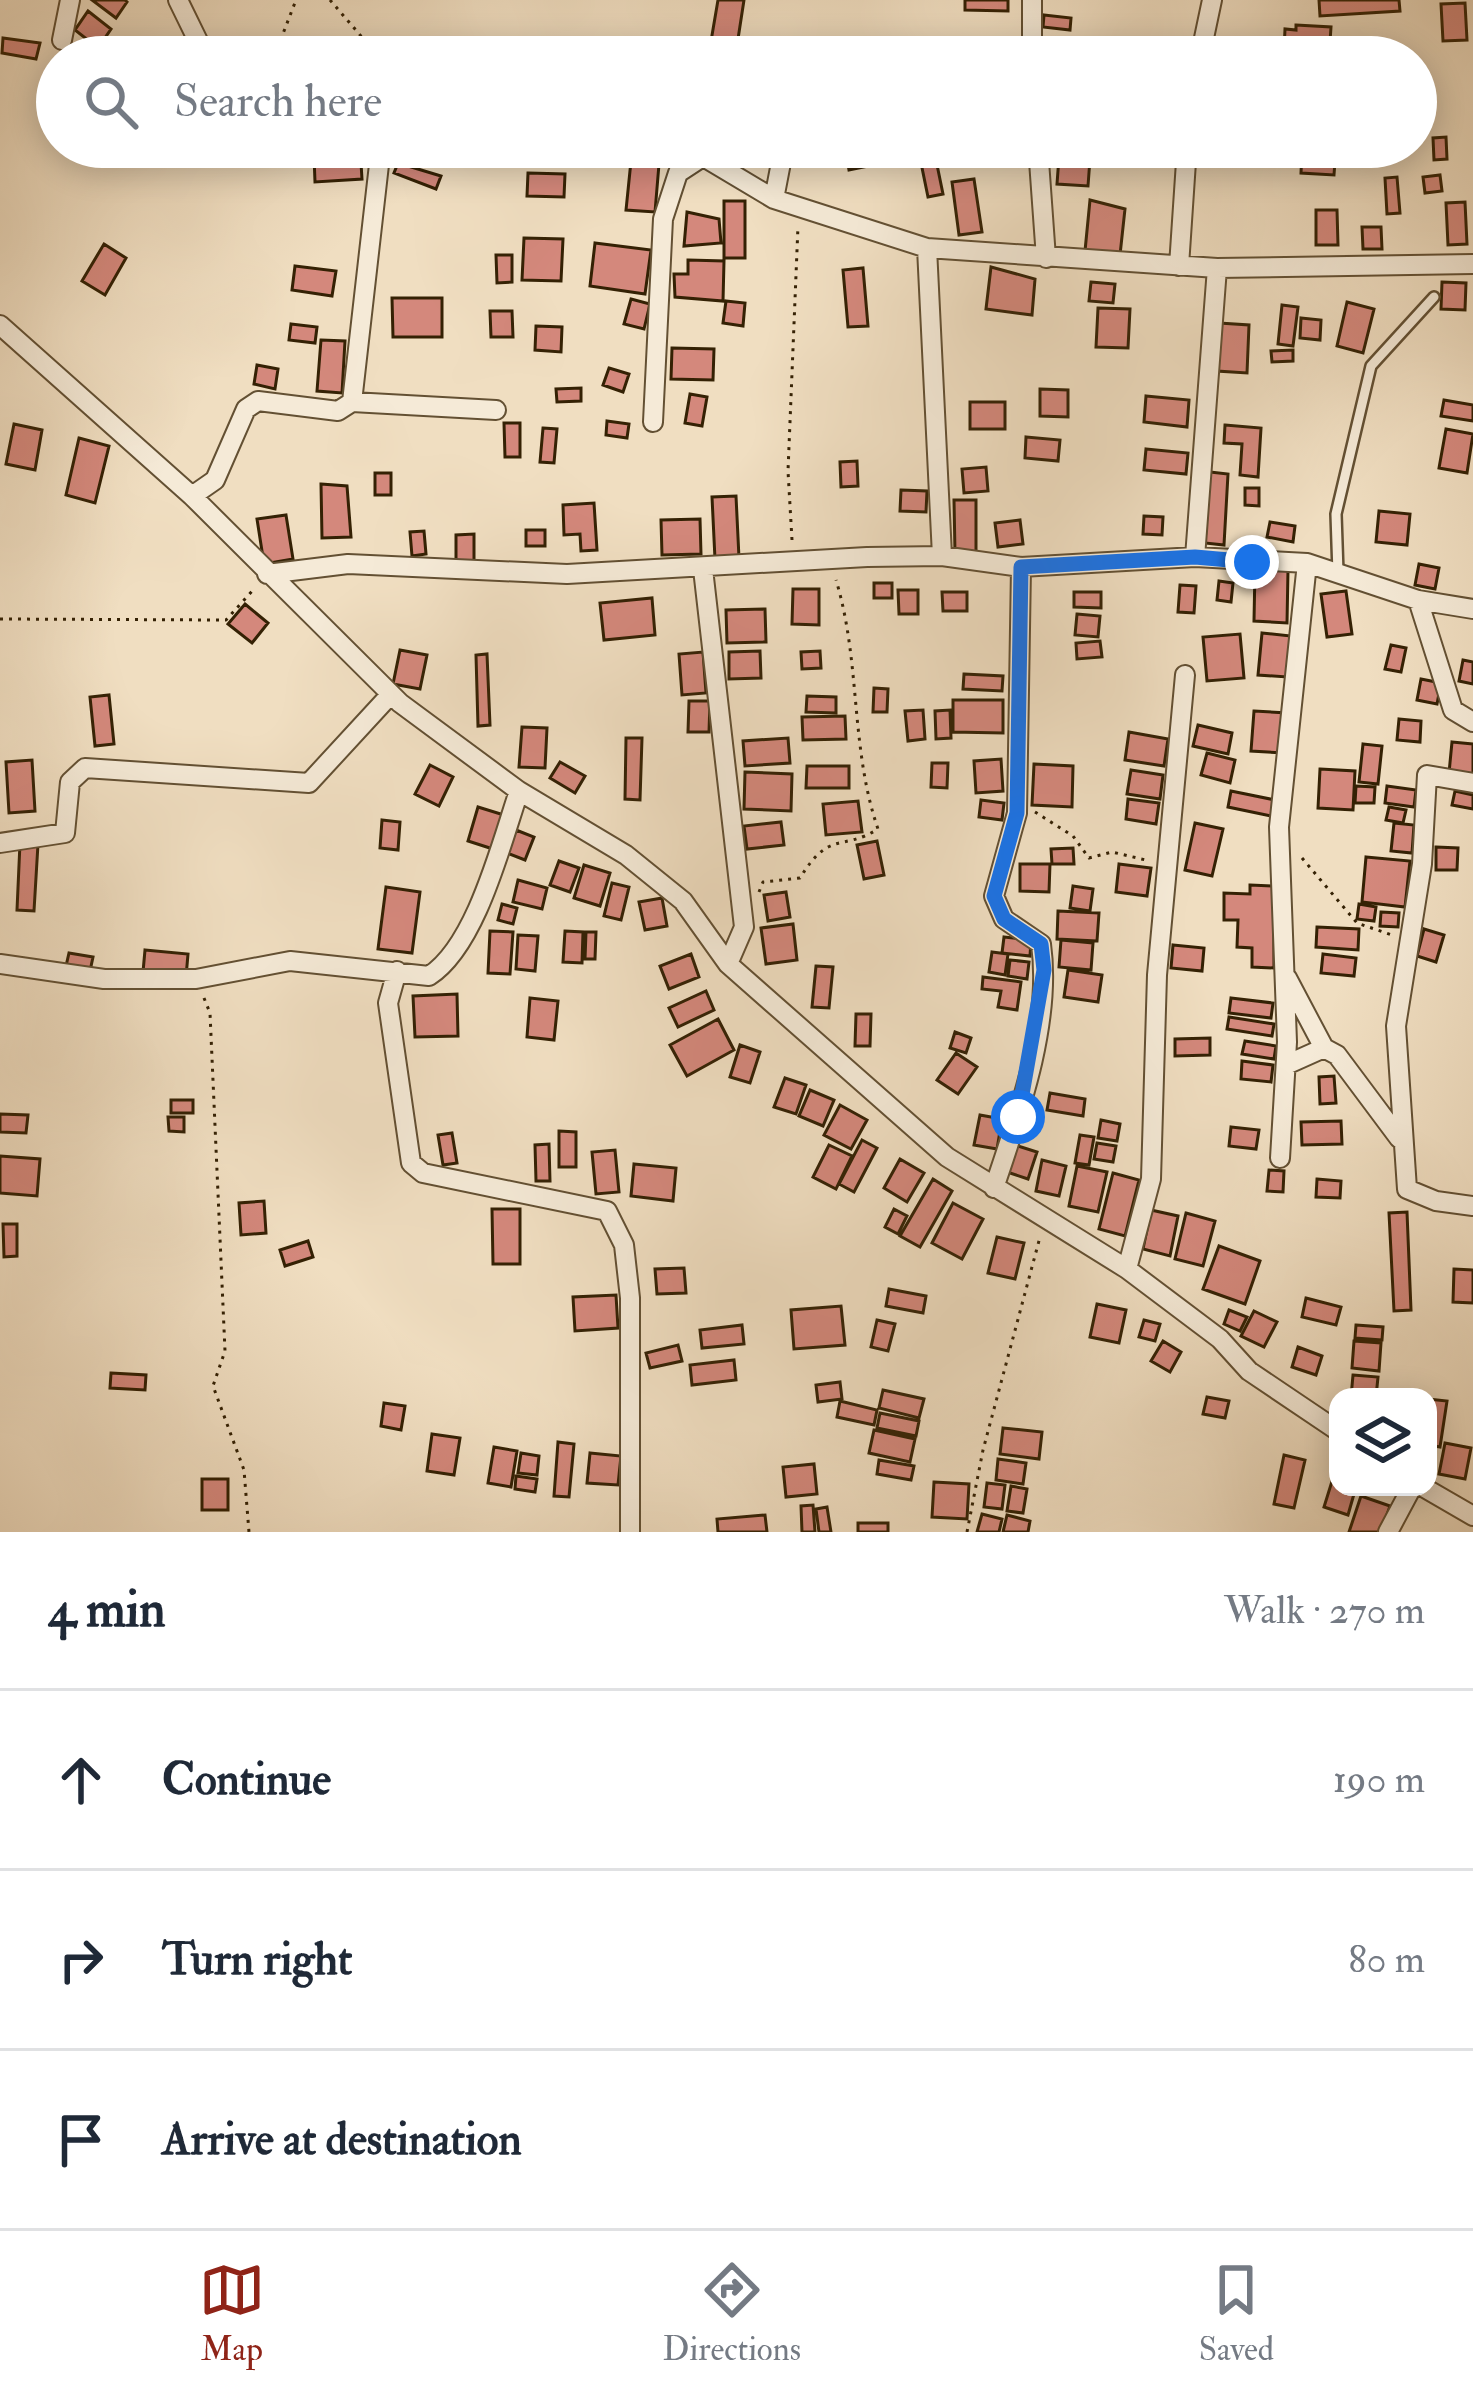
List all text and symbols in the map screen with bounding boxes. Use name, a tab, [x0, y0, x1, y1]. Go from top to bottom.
search box	[36, 36, 1437, 168]
icon: search	[78, 69, 144, 135]
text: Search here	[174, 74, 382, 130]
route end	[1225, 535, 1279, 589]
route start	[991, 1090, 1045, 1144]
map controls	[1329, 1388, 1437, 1496]
button: layers	[1329, 1388, 1437, 1496]
text: 4 min	[48, 1578, 166, 1642]
text: Walk · 270 m	[1224, 1586, 1425, 1635]
icon: ahead	[48, 1747, 114, 1813]
text: Continue	[162, 1752, 331, 1808]
text: 190 m	[1333, 1755, 1425, 1804]
icon: right	[48, 1927, 114, 1993]
text: Turn right	[162, 1932, 352, 1988]
text: 80 m	[1348, 1935, 1425, 1984]
icon: arrive	[48, 2107, 114, 2173]
text: Arrive at destination	[162, 2112, 522, 2168]
tab: Map	[199, 2257, 265, 2370]
tab: Directions	[663, 2257, 801, 2370]
tab: Saved	[1199, 2257, 1274, 2370]

